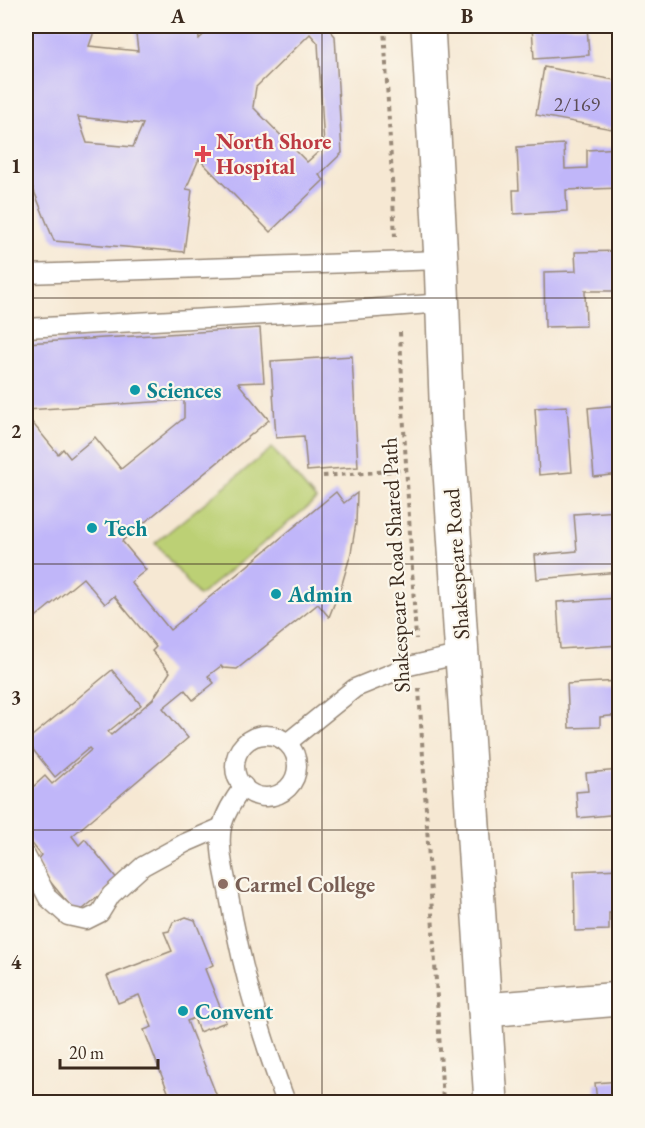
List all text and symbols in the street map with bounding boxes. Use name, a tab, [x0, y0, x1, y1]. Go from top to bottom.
text: A	[170, 3, 186, 29]
text: B	[461, 3, 473, 29]
house number: 2/169	[554, 91, 601, 117]
place label: North Shore Hospital	[216, 127, 331, 181]
marker: North Shore Hospital	[194, 145, 212, 163]
text: 1	[11, 153, 21, 179]
place label: Sciences	[147, 376, 221, 405]
marker: Sciences	[128, 383, 142, 397]
text: 2	[11, 418, 22, 444]
street label: Shakespeare Road Shared Path	[374, 437, 417, 693]
street label: Shakespeare Road	[437, 487, 476, 641]
place label: Tech	[104, 514, 147, 543]
marker: Tech	[85, 521, 99, 535]
place label: Admin	[287, 580, 353, 609]
marker: Admin	[269, 587, 283, 601]
text: 3	[11, 684, 21, 710]
place label: Carmel College	[235, 870, 375, 899]
marker: Carmel College	[216, 877, 230, 891]
text: 4	[11, 949, 22, 975]
place label: Convent	[195, 997, 274, 1026]
marker: Convent	[176, 1004, 190, 1018]
scale bar	[60, 1032, 158, 1070]
text: 20 m	[69, 1041, 104, 1064]

